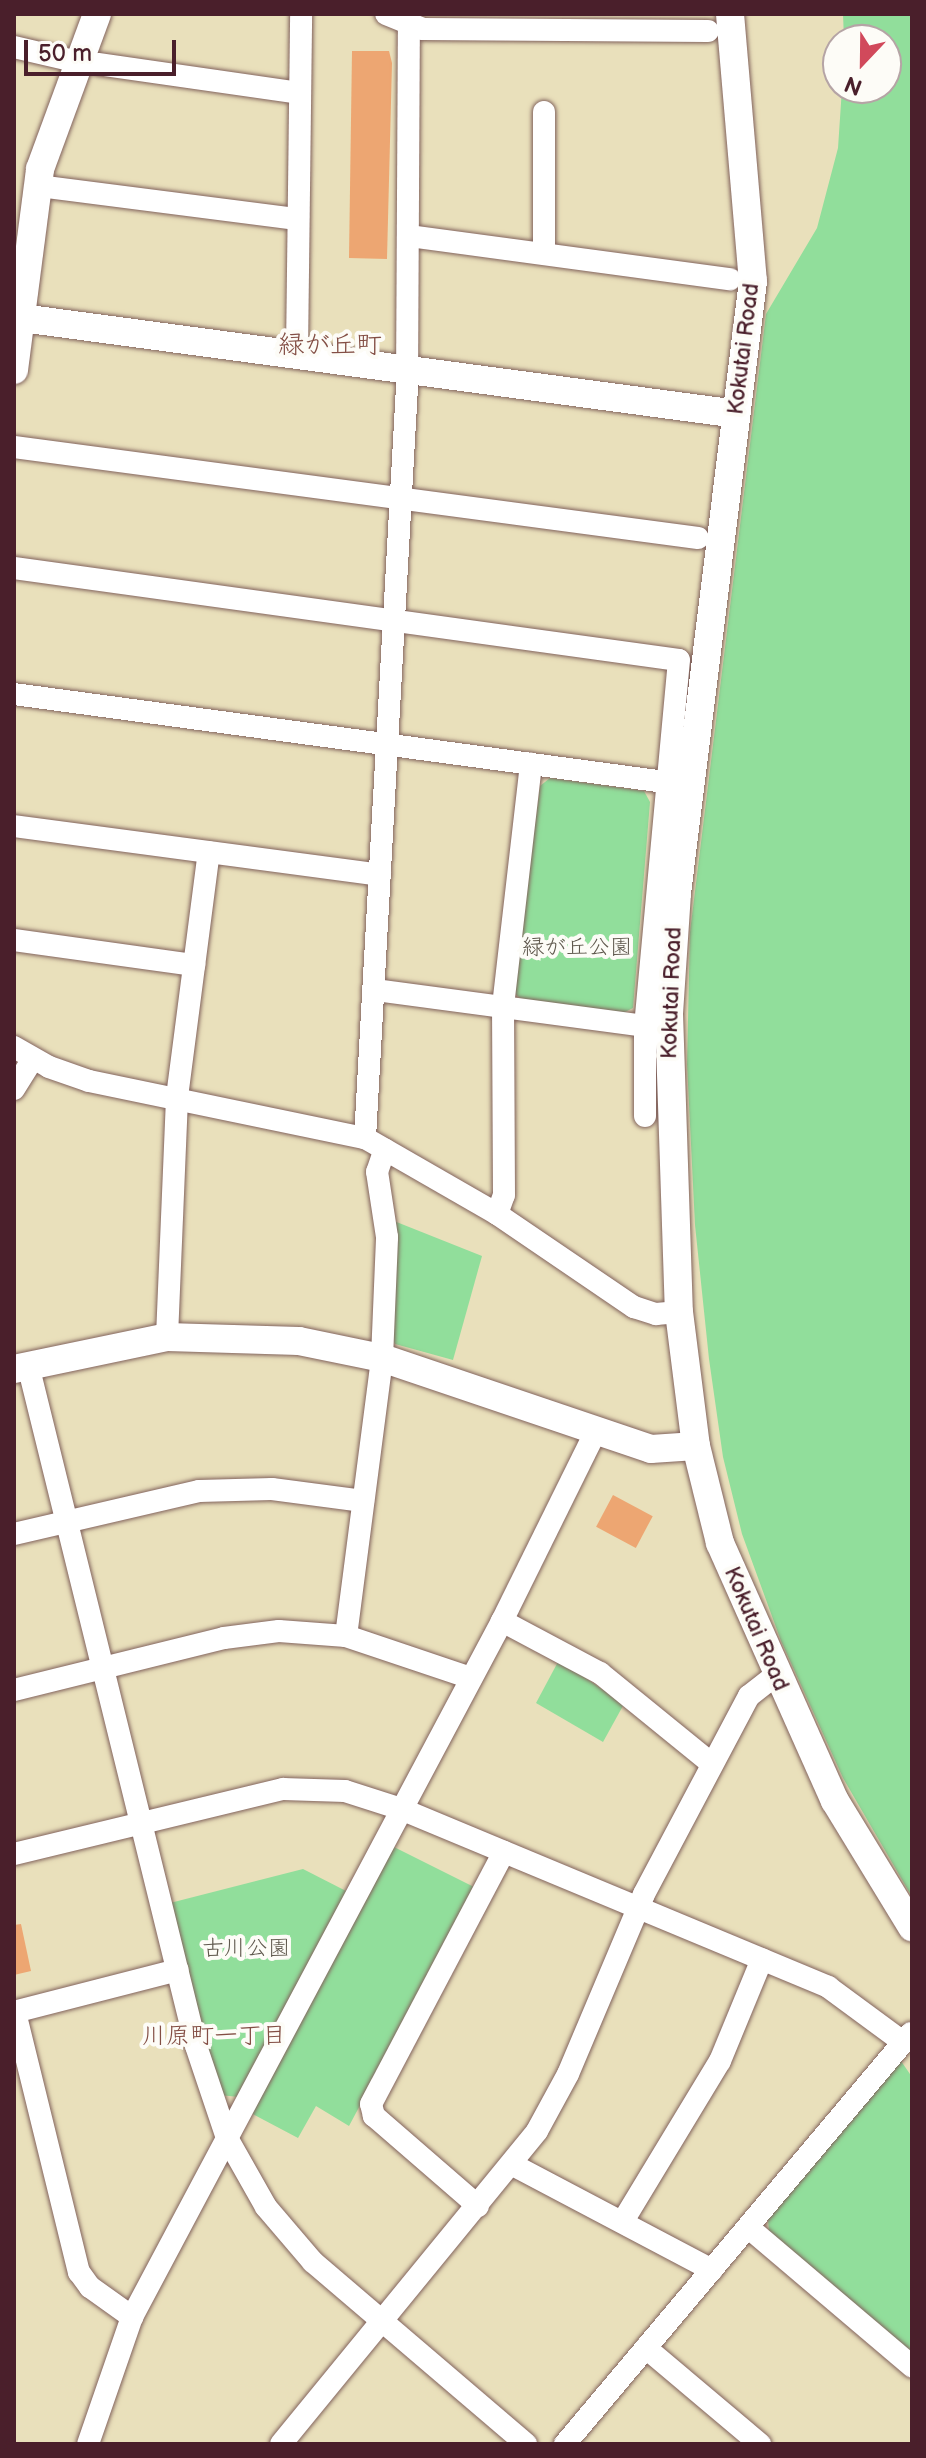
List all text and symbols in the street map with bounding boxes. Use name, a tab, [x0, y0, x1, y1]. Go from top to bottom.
scale bar	[28, 24, 180, 74]
north arrow	[822, 24, 902, 104]
text: 50 m	[38, 39, 92, 68]
text: N	[841, 69, 866, 100]
street label: Kokutai Road	[723, 282, 765, 416]
district label: 緑が丘町	[278, 330, 382, 362]
street label: Kokutai Road	[657, 926, 687, 1060]
park label: 緑が丘公園	[522, 935, 632, 961]
street label: Kokutai Road	[718, 1563, 794, 1695]
park label: 古川公園	[202, 1936, 290, 1962]
district label: 川原町一丁目	[142, 2022, 286, 2050]

